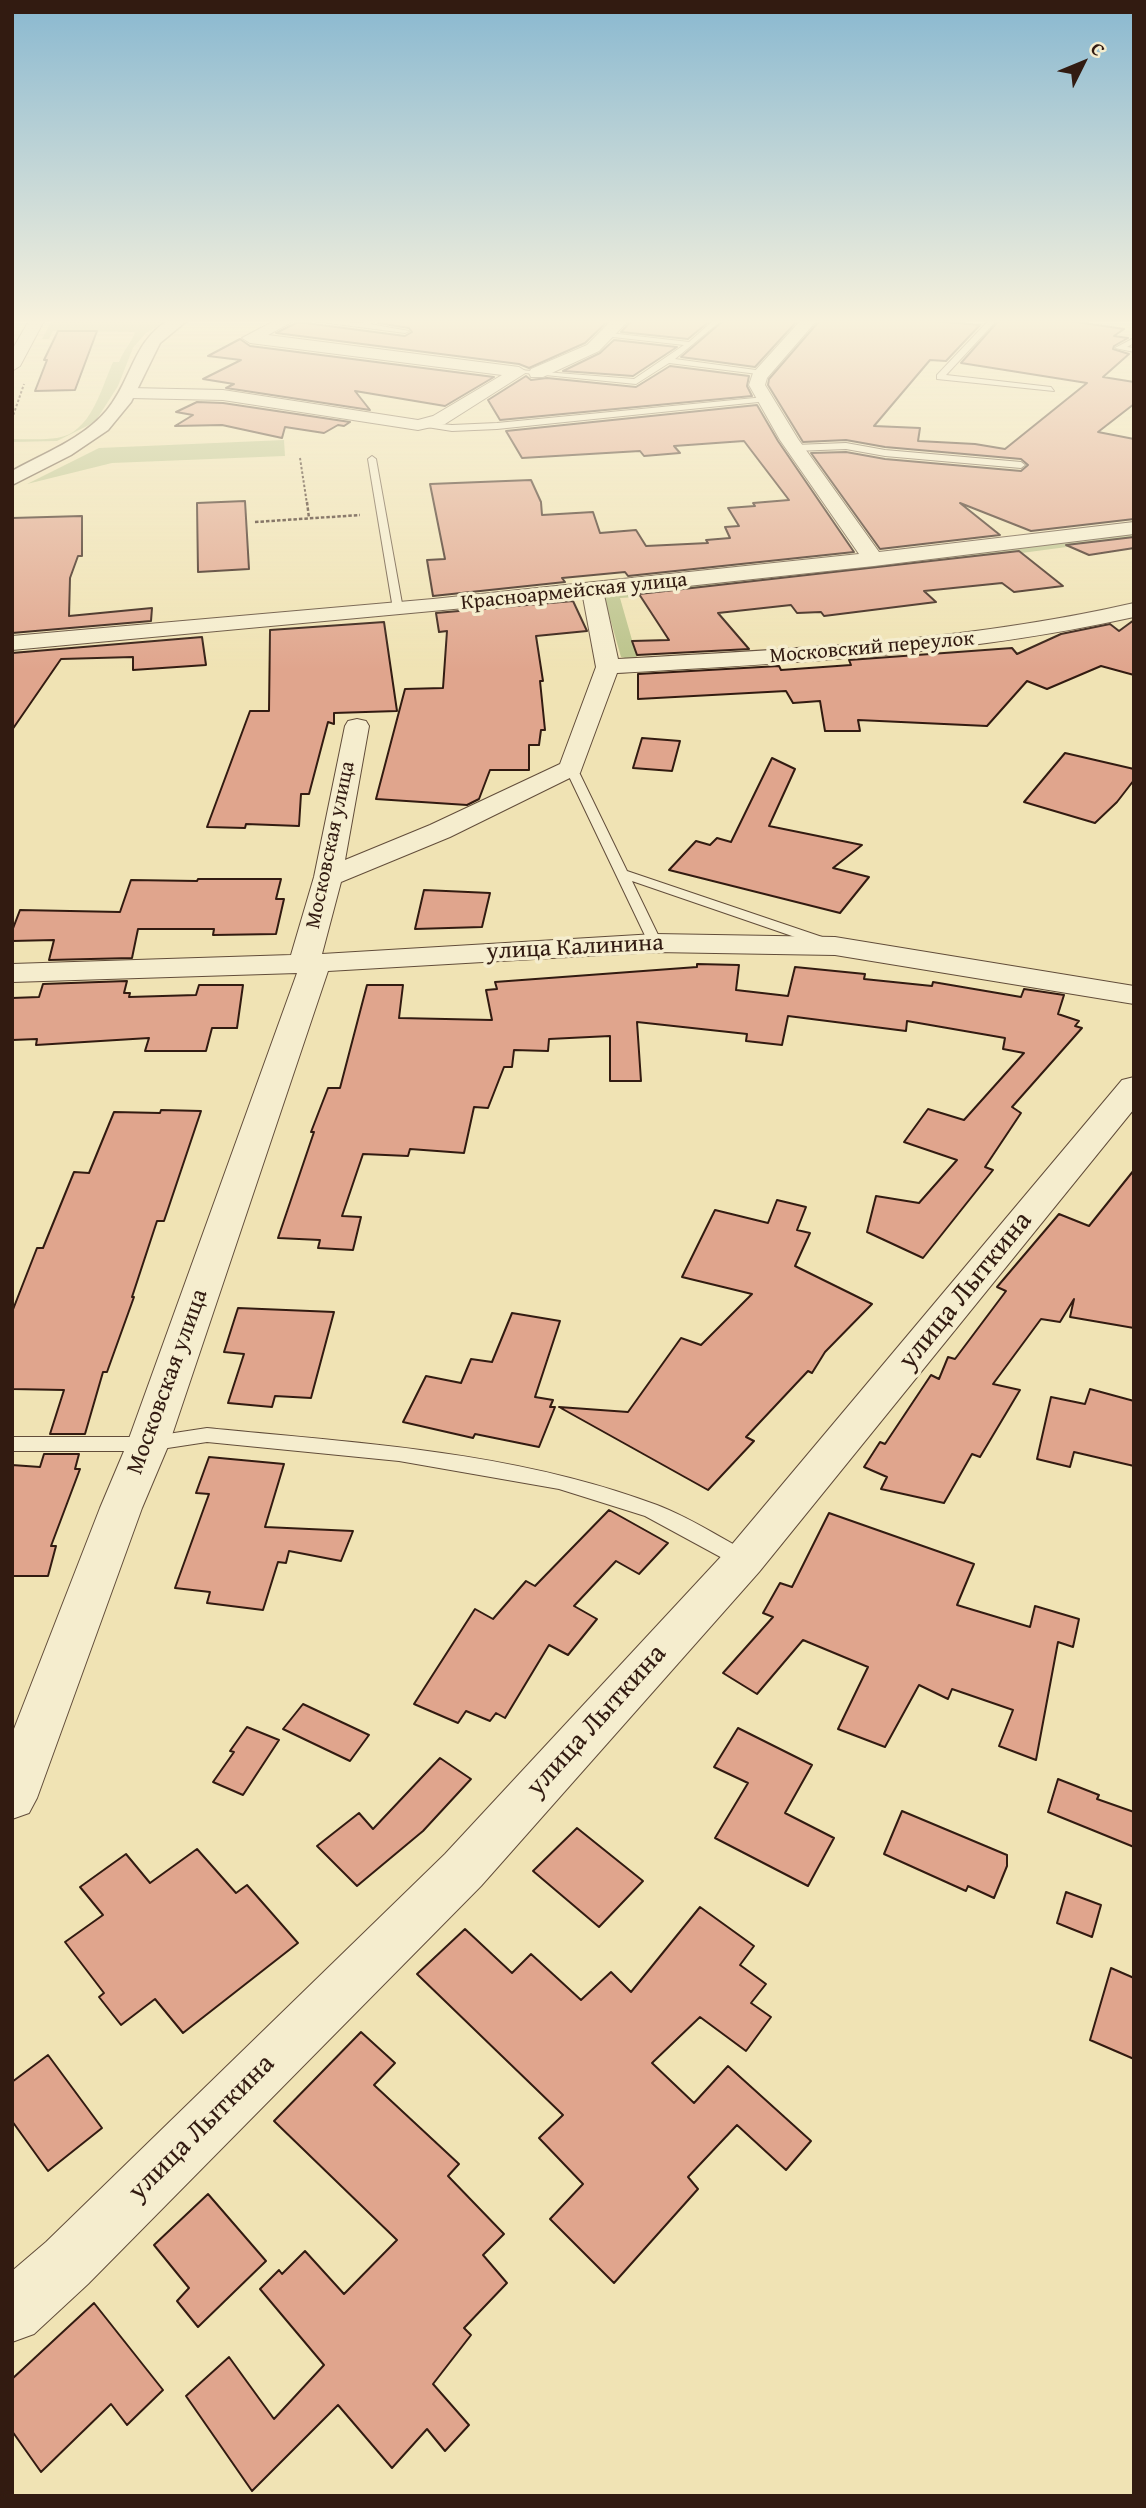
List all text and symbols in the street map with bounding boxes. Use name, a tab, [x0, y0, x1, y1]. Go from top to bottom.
north arrow	[1048, 28, 1118, 98]
text: С	[1084, 35, 1112, 62]
street label: Красноармейская улица	[460, 568, 688, 616]
street label: Московский переулок	[769, 627, 975, 669]
street label: Московская улица	[301, 759, 361, 931]
street label: улица Калинина	[486, 929, 664, 967]
street label: улица Лыткина	[892, 1205, 1040, 1377]
street label: Московская улица	[121, 1285, 215, 1479]
street label: улица Лыткина	[520, 1638, 674, 1804]
street label: улица Лыткина	[122, 2048, 282, 2208]

